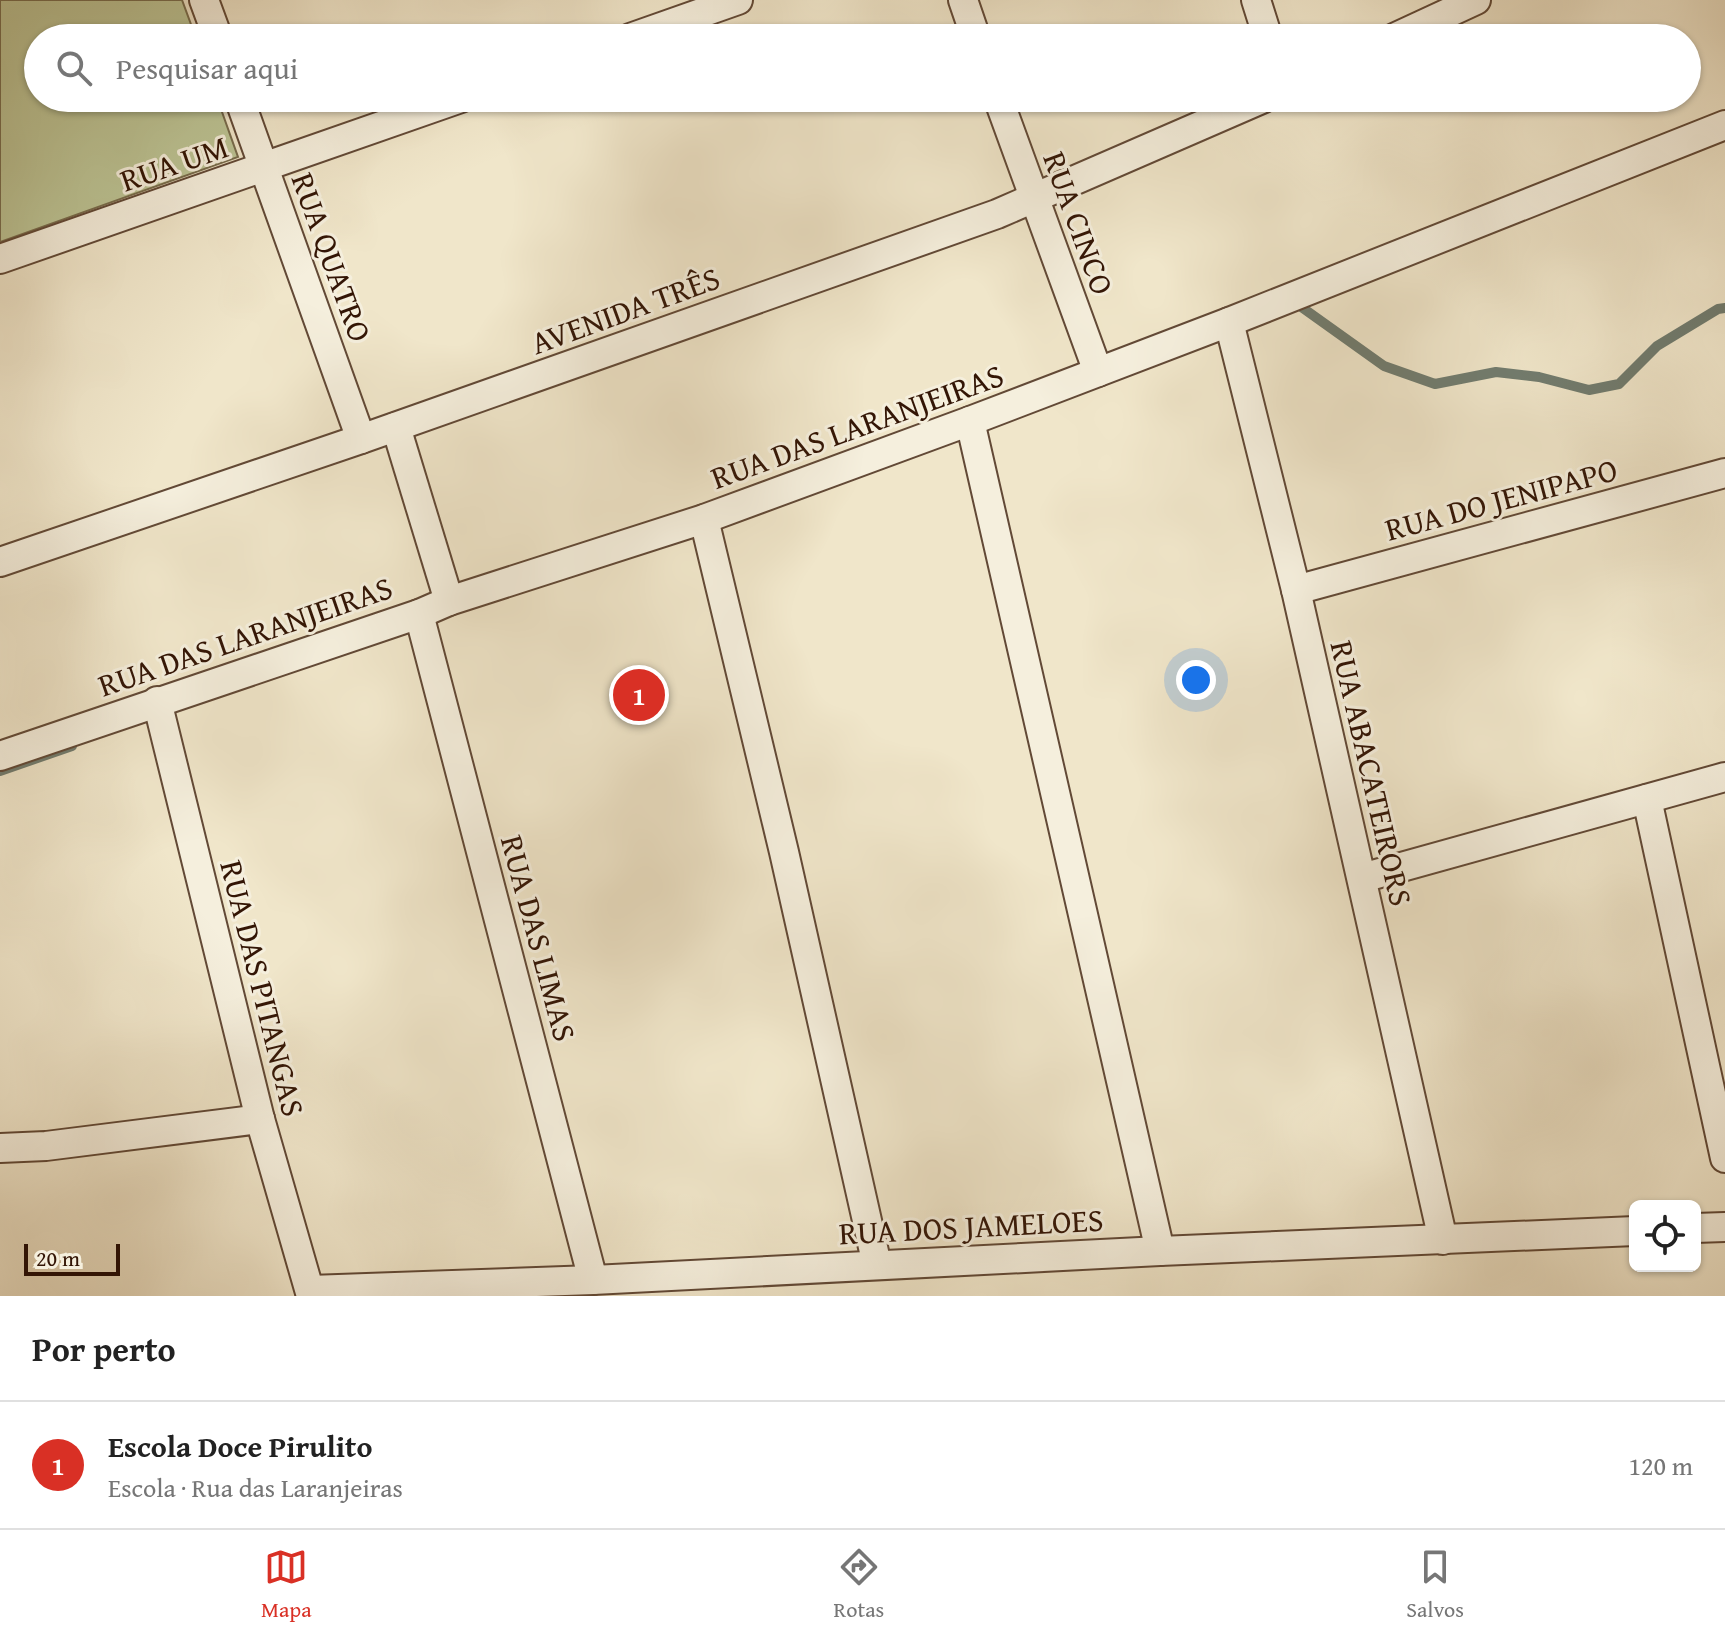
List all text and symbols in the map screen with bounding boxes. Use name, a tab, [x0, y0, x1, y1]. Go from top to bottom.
search box	[24, 24, 1701, 112]
icon: search	[52, 46, 96, 90]
text: Pesquisar aqui	[116, 46, 298, 90]
street label: RUA UM	[114, 123, 234, 203]
street label: RUA CINCO	[1031, 145, 1127, 301]
street label: RUA QUATRO	[280, 166, 384, 348]
street label: AVENIDA TRÊS	[524, 254, 726, 366]
street label: RUA DAS LARANJEIRAS	[704, 351, 1010, 501]
street label: RUA DO JENIPAPO	[1380, 445, 1622, 553]
street label: RUA DAS LARANJEIRAS	[92, 564, 398, 708]
street label: RUA ABACATEIRORS	[1319, 636, 1425, 910]
your location	[1176, 660, 1216, 700]
pin: 1	[613, 665, 665, 725]
street label: RUA DAS LIMAS	[489, 830, 589, 1046]
street label: RUA DAS PITANGAS	[208, 855, 318, 1121]
street label: RUA DOS JAMELOES	[838, 1196, 1104, 1256]
map controls	[1629, 1200, 1701, 1272]
button: locate	[1629, 1200, 1701, 1272]
scale bar	[24, 1240, 120, 1276]
text: 20 m	[36, 1242, 80, 1274]
text: Por perto	[32, 1324, 176, 1373]
text: Escola Doce Pirulito	[108, 1424, 372, 1468]
text: 1	[51, 1446, 65, 1485]
text: 120 m	[1628, 1446, 1693, 1485]
text: Escola · Rua das Laranjeiras	[108, 1468, 403, 1507]
tab: Mapa	[261, 1545, 312, 1625]
tab: Rotas	[834, 1545, 884, 1625]
tab: Salvos	[1406, 1545, 1464, 1625]

